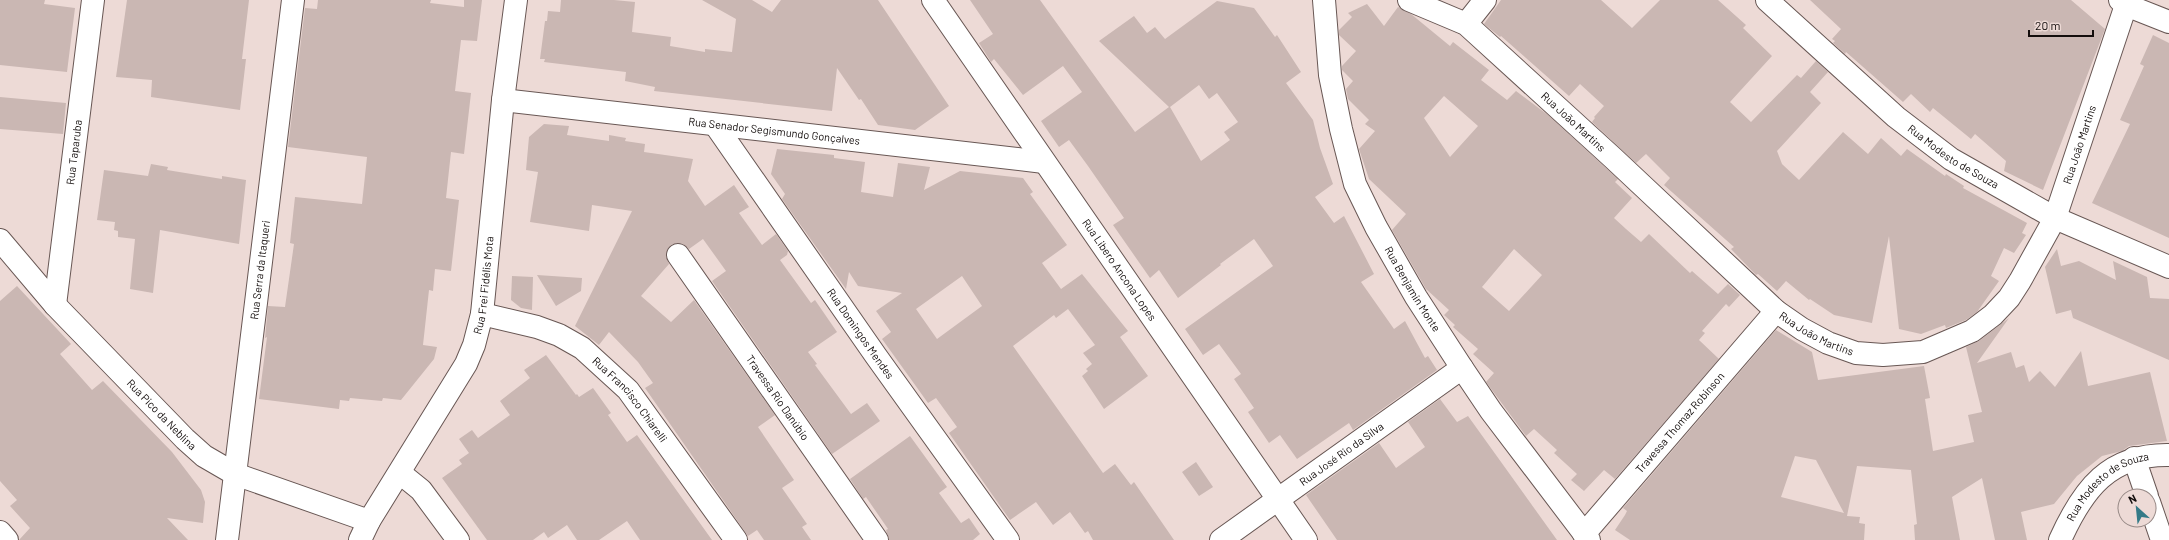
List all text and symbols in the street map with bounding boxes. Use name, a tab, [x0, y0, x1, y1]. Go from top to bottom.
scale bar	[2029, 12, 2093, 38]
text: 20 m	[2035, 18, 2061, 32]
street label: Rua João Martins	[1539, 89, 1608, 154]
street label: Rua João Martins	[2060, 103, 2098, 186]
street label: Rua Senador Segismundo Gonçalves	[688, 114, 861, 147]
street label: Rua Taparuba	[63, 119, 84, 185]
street label: Rua Modesto de Souza	[1906, 122, 2001, 191]
street label: Rua Libero Ancona Lopes	[1080, 216, 1160, 323]
street label: Rua Serra da Itaqueri	[247, 220, 272, 320]
street label: Rua Frei Fidélis Mota	[470, 236, 496, 335]
street label: Rua Benjamin Monte	[1382, 244, 1444, 334]
street label: Rua Domingos Mendes	[825, 286, 897, 381]
street label: Rua João Martins	[1777, 308, 1855, 358]
street label: Travessa Rio Danúbio	[744, 352, 812, 443]
street label: Rua Francisco Chiarelli	[590, 354, 670, 444]
street label: Travessa Thomaz Robinson	[1633, 369, 1727, 475]
street label: Rua Pico da Neblina	[124, 376, 199, 452]
street label: Rua José Rio da Silva	[1297, 419, 1386, 488]
street label: Rua Modesto de Souza	[2063, 449, 2150, 523]
north arrow	[2117, 488, 2157, 528]
text: N	[2126, 491, 2138, 506]

